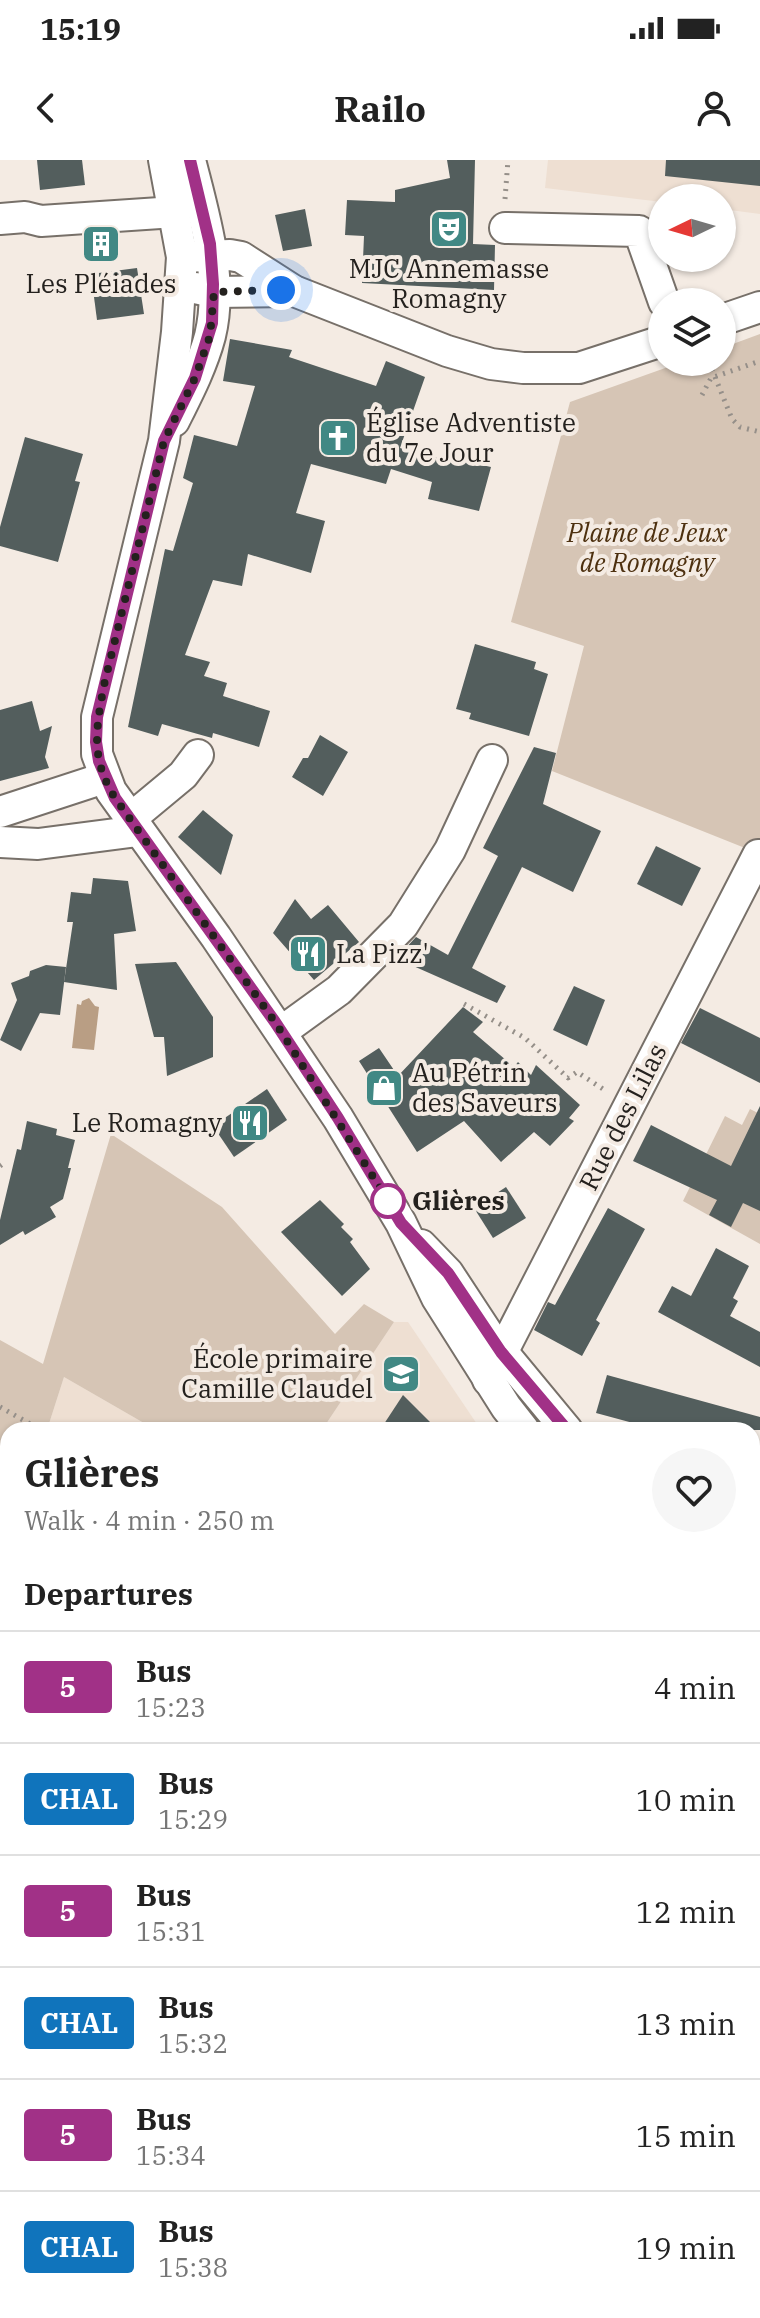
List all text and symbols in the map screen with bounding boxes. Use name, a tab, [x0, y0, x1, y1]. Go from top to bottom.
text: 15:19	[40, 9, 121, 48]
text: Railo	[334, 85, 426, 132]
icon: back	[24, 86, 68, 130]
icon: person	[692, 86, 736, 130]
north arrow	[648, 184, 736, 272]
map controls	[648, 184, 736, 376]
theatre icon: MJC Annemasse Romagny	[428, 208, 470, 250]
building icon: Les Pléiades	[80, 223, 122, 265]
place label: MJC Annemasse Romagny	[349, 251, 549, 315]
place label: Les Pléiades	[26, 266, 176, 300]
your location	[261, 270, 301, 310]
button: layers	[648, 288, 736, 376]
place label: Église Adventiste du 7e Jour	[366, 405, 576, 469]
church icon: Église Adventiste du 7e Jour	[317, 417, 359, 459]
park label: Plaine de Jeux de Romagny	[566, 515, 727, 579]
restaurant icon: La Pizz'	[287, 933, 329, 975]
place label: La Pizz'	[336, 936, 429, 970]
street label: Rue des Lilas	[571, 1037, 674, 1196]
place label: Au Pétrin des Saveurs	[412, 1055, 557, 1119]
shop icon: Au Pétrin des Saveurs	[363, 1067, 405, 1109]
restaurant icon: Le Romagny	[229, 1102, 271, 1144]
place label: Le Romagny	[72, 1105, 222, 1139]
place label: Glières	[412, 1183, 505, 1217]
marker: Glières	[371, 1184, 405, 1218]
place label: École primaire Camille Claudel	[181, 1341, 373, 1405]
school or university icon: École primaire Camille Claudel	[380, 1353, 422, 1395]
text: Glières	[24, 1448, 160, 1497]
button: heart	[652, 1448, 736, 1532]
text: Walk · 4 min · 250 m	[24, 1503, 275, 1537]
text: Departures	[24, 1574, 193, 1613]
text: Bus	[136, 1651, 191, 1690]
text: 5	[60, 1668, 76, 1705]
text: 4 min	[654, 1668, 736, 1707]
text: 15:23	[136, 1690, 206, 1724]
text: Bus	[158, 1763, 214, 1802]
text: CHAL	[40, 1780, 118, 1817]
text: 10 min	[636, 1780, 736, 1819]
text: 15:29	[158, 1802, 228, 1836]
text: Bus	[136, 1875, 191, 1914]
text: 5	[60, 1892, 76, 1929]
text: 12 min	[636, 1892, 736, 1931]
text: 15:31	[136, 1914, 206, 1948]
text: Bus	[158, 1987, 214, 2026]
text: CHAL	[40, 2004, 118, 2041]
text: 13 min	[636, 2004, 736, 2043]
text: 15:32	[158, 2026, 228, 2060]
text: Bus	[136, 2099, 191, 2138]
text: 5	[60, 2116, 76, 2153]
text: 15 min	[636, 2116, 736, 2155]
text: 15:34	[136, 2138, 206, 2172]
text: Bus	[158, 2211, 214, 2250]
text: CHAL	[40, 2228, 118, 2265]
text: 19 min	[636, 2228, 736, 2267]
text: 15:38	[158, 2250, 228, 2284]

